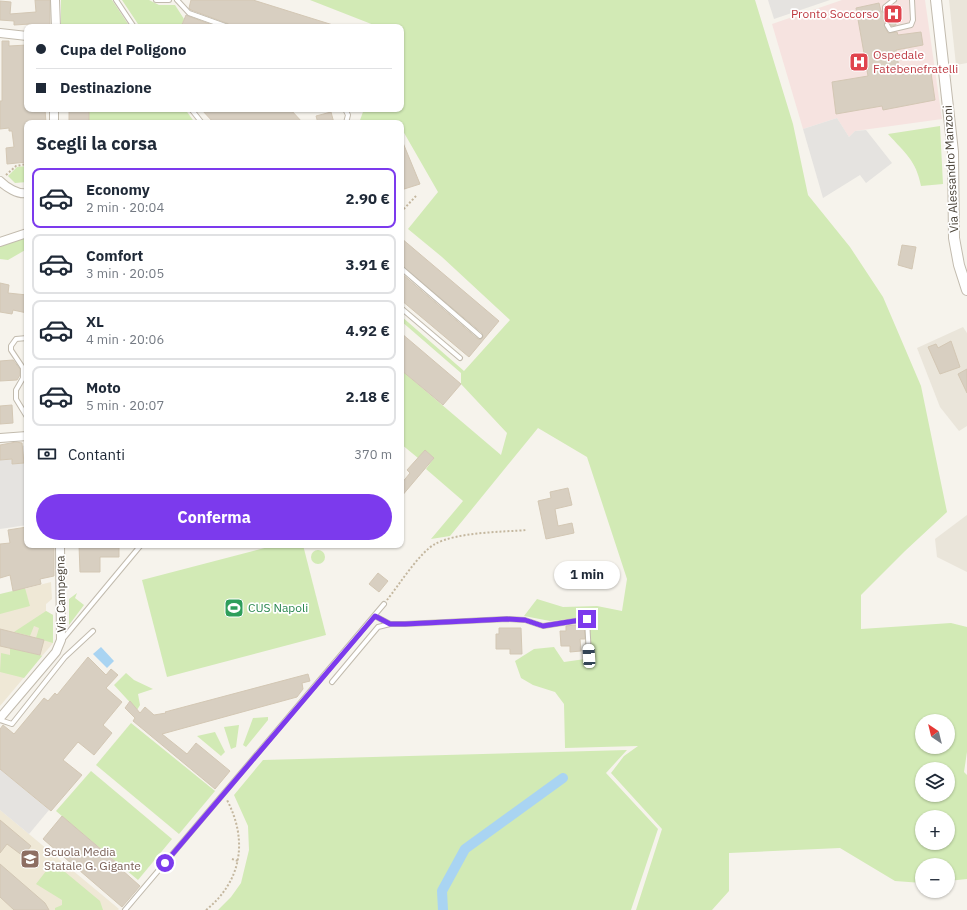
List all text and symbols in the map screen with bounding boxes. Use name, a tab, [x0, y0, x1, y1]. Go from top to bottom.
hospital icon: Pronto Soccorso	[882, 3, 904, 25]
place label: Pronto Soccorso	[791, 6, 879, 21]
text: Cupa del Poligono	[60, 40, 186, 59]
place label: Ospedale Fatebenefratelli	[873, 47, 958, 76]
hospital icon: Ospedale Fatebenefratelli	[848, 51, 870, 73]
text: Destinazione	[60, 78, 152, 97]
street label: Via Alessandro Manzoni	[940, 105, 961, 233]
text: Scegli la corsa	[36, 132, 157, 155]
icon: car	[38, 180, 74, 216]
text: Economy	[86, 180, 150, 199]
text: 2.90 €	[345, 189, 390, 208]
text: 2 min · 20:04	[86, 199, 164, 216]
icon: car	[38, 246, 74, 282]
text: Comfort	[86, 246, 143, 265]
text: 3.91 €	[345, 255, 390, 274]
text: 3 min · 20:05	[86, 265, 164, 282]
icon: car	[38, 312, 74, 348]
text: XL	[86, 312, 104, 331]
text: 4.92 €	[345, 321, 390, 340]
text: 4 min · 20:06	[86, 331, 164, 348]
icon: car	[38, 378, 74, 414]
text: Moto	[86, 378, 121, 397]
text: 2.18 €	[345, 387, 390, 406]
text: 5 min · 20:07	[86, 397, 164, 414]
icon: cash	[36, 443, 58, 465]
text: Contanti	[68, 445, 125, 464]
text: 370 m	[354, 446, 392, 463]
button: Conferma	[36, 494, 392, 540]
street label: Via Campegna	[52, 555, 69, 633]
callout: 1 min	[554, 561, 620, 589]
text: 1 min	[570, 566, 604, 583]
sports icon: CUS Napoli	[223, 597, 245, 619]
place label: CUS Napoli	[248, 600, 308, 615]
route end	[578, 610, 596, 628]
car	[582, 644, 596, 668]
north arrow	[915, 714, 955, 754]
map controls	[915, 714, 955, 898]
button: layers	[915, 762, 955, 802]
button: +	[915, 810, 955, 850]
place label: Scuola Media Statale G. Gigante	[44, 844, 141, 873]
school or university icon: Scuola Media Statale G. Gigante	[19, 848, 41, 870]
route start	[156, 854, 174, 872]
button: −	[915, 858, 955, 898]

